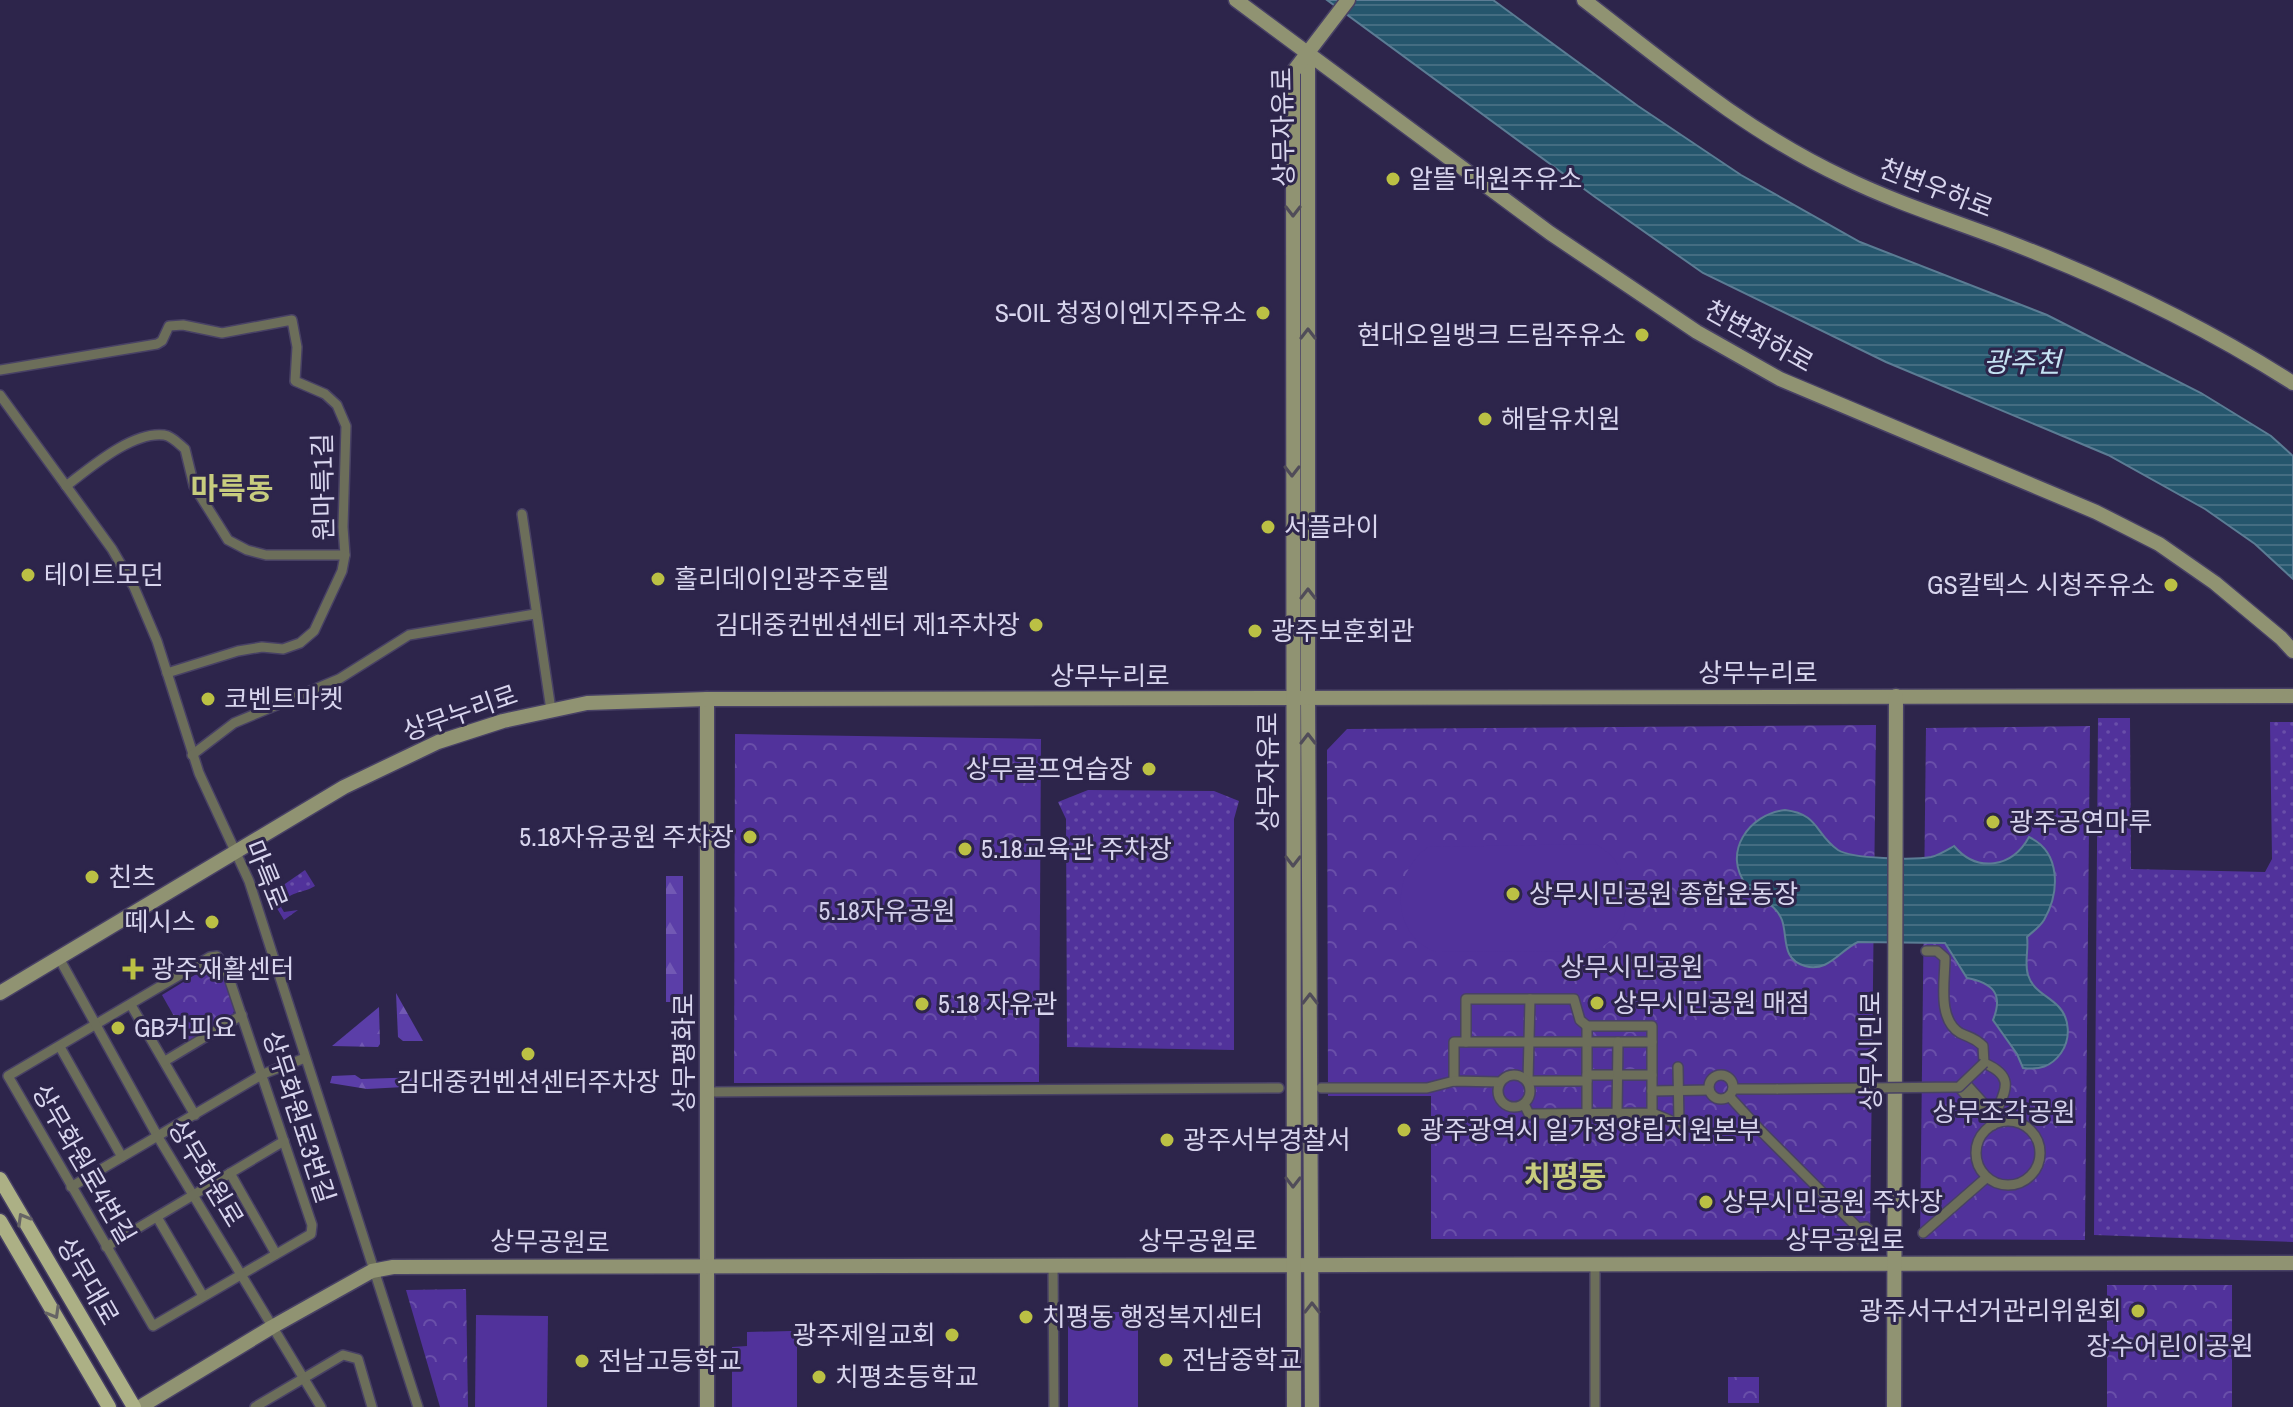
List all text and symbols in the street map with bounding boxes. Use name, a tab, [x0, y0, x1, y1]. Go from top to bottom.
street label: 상무자유로	[1264, 67, 1301, 187]
street label: 천변우하로	[1874, 150, 1998, 225]
place label: 알뜰 대원주유소	[1409, 161, 1582, 196]
marker: 알뜰 대원주유소	[1384, 170, 1402, 188]
one-way arrow	[1284, 205, 1302, 218]
street label: 천변좌하로	[1698, 291, 1820, 380]
place label: S-OIL 청정이엔지주유소	[995, 295, 1247, 330]
marker: S-OIL 청정이엔지주유소	[1254, 304, 1272, 322]
place label: 현대오일뱅크 드림주유소	[1357, 317, 1626, 352]
marker: 현대오일뱅크 드림주유소	[1633, 326, 1651, 344]
one-way arrow	[1299, 327, 1317, 340]
water label: 광주천	[1983, 343, 2064, 381]
place label: 해달유치원	[1501, 401, 1621, 436]
marker: 해달유치원	[1476, 410, 1494, 428]
street label: 원마륵1길	[304, 433, 341, 541]
one-way arrow	[1283, 465, 1301, 478]
district label: 마륵동	[191, 468, 273, 508]
place label: 서플라이	[1284, 509, 1380, 544]
marker: 서플라이	[1259, 518, 1277, 536]
place label: 테이트모던	[44, 557, 164, 592]
place label: 홀리데이인광주호텔	[674, 561, 889, 596]
marker: 테이트모던	[19, 566, 37, 584]
place label: GS칼텍스 시청주유소	[1927, 567, 2155, 602]
marker: 홀리데이인광주호텔	[649, 570, 667, 588]
marker: GS칼텍스 시청주유소	[2162, 576, 2180, 594]
one-way arrow	[1299, 587, 1317, 600]
place label: 김대중컨벤션센터 제1주차장	[715, 607, 1020, 642]
place label: 광주보훈회관	[1271, 613, 1415, 648]
marker: 김대중컨벤션센터 제1주차장	[1027, 616, 1045, 634]
marker: 광주보훈회관	[1246, 622, 1264, 640]
street label: 상무누리로	[1698, 655, 1818, 690]
street label: 상무누리로	[1050, 658, 1170, 693]
street label: 상무누리로	[398, 677, 522, 749]
place label: 코벤트마켓	[224, 681, 344, 716]
marker: 코벤트마켓	[199, 690, 217, 708]
street label: 상무자유로	[1250, 712, 1285, 832]
one-way arrow	[1299, 732, 1317, 745]
place label: 상무골프연습장	[966, 751, 1133, 786]
marker: 상무골프연습장	[1140, 760, 1158, 778]
place label: 광주공연마루	[2009, 804, 2153, 839]
marker: 광주공연마루	[1984, 813, 2002, 831]
place label: 5.18자유공원 주차장	[519, 819, 734, 854]
marker: 5.18자유공원 주차장	[741, 828, 759, 846]
place label: 5.18교육관 주차장	[981, 831, 1172, 866]
street label: 마륵로	[237, 835, 296, 915]
marker: 5.18교육관 주차장	[956, 840, 974, 858]
one-way arrow	[1284, 855, 1302, 868]
place label: 친츠	[108, 859, 156, 894]
marker: 친츠	[83, 868, 101, 886]
place label: 상무시민공원 종합운동장	[1529, 876, 1798, 911]
marker: 상무시민공원 종합운동장	[1504, 885, 1522, 903]
park label: 5.18자유공원	[818, 893, 956, 928]
place label: 떼시스	[124, 904, 196, 939]
marker: 떼시스	[203, 913, 221, 931]
park label: 상무시민공원	[1560, 949, 1704, 984]
place label: 광주재활센터	[151, 951, 295, 986]
marker: 광주재활센터	[122, 958, 144, 980]
place label: 상무시민공원 매점	[1613, 985, 1810, 1020]
place label: 5.18 자유관	[938, 986, 1057, 1021]
street label: 상무시민로	[1853, 991, 1888, 1111]
one-way arrow	[1301, 992, 1319, 1005]
street label: 상무평화로	[666, 993, 701, 1113]
marker: 상무시민공원 매점	[1588, 994, 1606, 1012]
marker: 5.18 자유관	[913, 995, 931, 1013]
place label: GB커피요	[134, 1010, 237, 1045]
marker: GB커피요	[109, 1019, 127, 1037]
street label: 상무화원로3번길	[255, 1026, 344, 1208]
marker: 김대중컨벤션센터주차장	[519, 1045, 537, 1063]
place label: 김대중컨벤션센터주차장	[396, 1064, 660, 1099]
street label: 상무화원로4번길	[24, 1077, 144, 1250]
park label: 상무조각공원	[1932, 1094, 2076, 1129]
street label: 상무화원로	[161, 1112, 252, 1233]
place label: 광주광역시 일가정양립지원본부	[1420, 1112, 1761, 1147]
marker: 광주광역시 일가정양립지원본부	[1395, 1121, 1413, 1139]
place label: 광주서부경찰서	[1183, 1122, 1350, 1157]
marker: 광주서부경찰서	[1158, 1131, 1176, 1149]
district label: 치평동	[1524, 1156, 1606, 1196]
one-way arrow	[1284, 1176, 1302, 1189]
place label: 상무시민공원 주차장	[1722, 1184, 1943, 1219]
marker: 상무시민공원 주차장	[1697, 1193, 1715, 1211]
one-way arrow	[17, 1213, 33, 1228]
street label: 상무공원로	[1785, 1222, 1905, 1257]
street label: 상무공원로	[490, 1223, 610, 1260]
street label: 상무공원로	[1138, 1223, 1258, 1258]
street label: 상무대로	[49, 1231, 128, 1331]
place label: 광주서구선거관리위원회	[1859, 1293, 2122, 1328]
place label: 치평동 행정복지센터	[1042, 1299, 1263, 1334]
one-way arrow	[1303, 1301, 1321, 1314]
marker: 광주서구선거관리위원회	[2129, 1302, 2147, 1320]
one-way arrow	[44, 1304, 60, 1319]
marker: 치평동 행정복지센터	[1017, 1308, 1035, 1326]
place label: 광주제일교회	[792, 1317, 936, 1352]
marker: 광주제일교회	[943, 1326, 961, 1344]
park label: 장수어린이공원	[2086, 1328, 2254, 1363]
place label: 전남중학교	[1182, 1342, 1302, 1377]
place label: 전남고등학교	[598, 1343, 742, 1378]
marker: 전남중학교	[1157, 1351, 1175, 1369]
marker: 전남고등학교	[573, 1352, 591, 1370]
place label: 치평초등학교	[835, 1359, 979, 1394]
marker: 치평초등학교	[810, 1368, 828, 1386]

